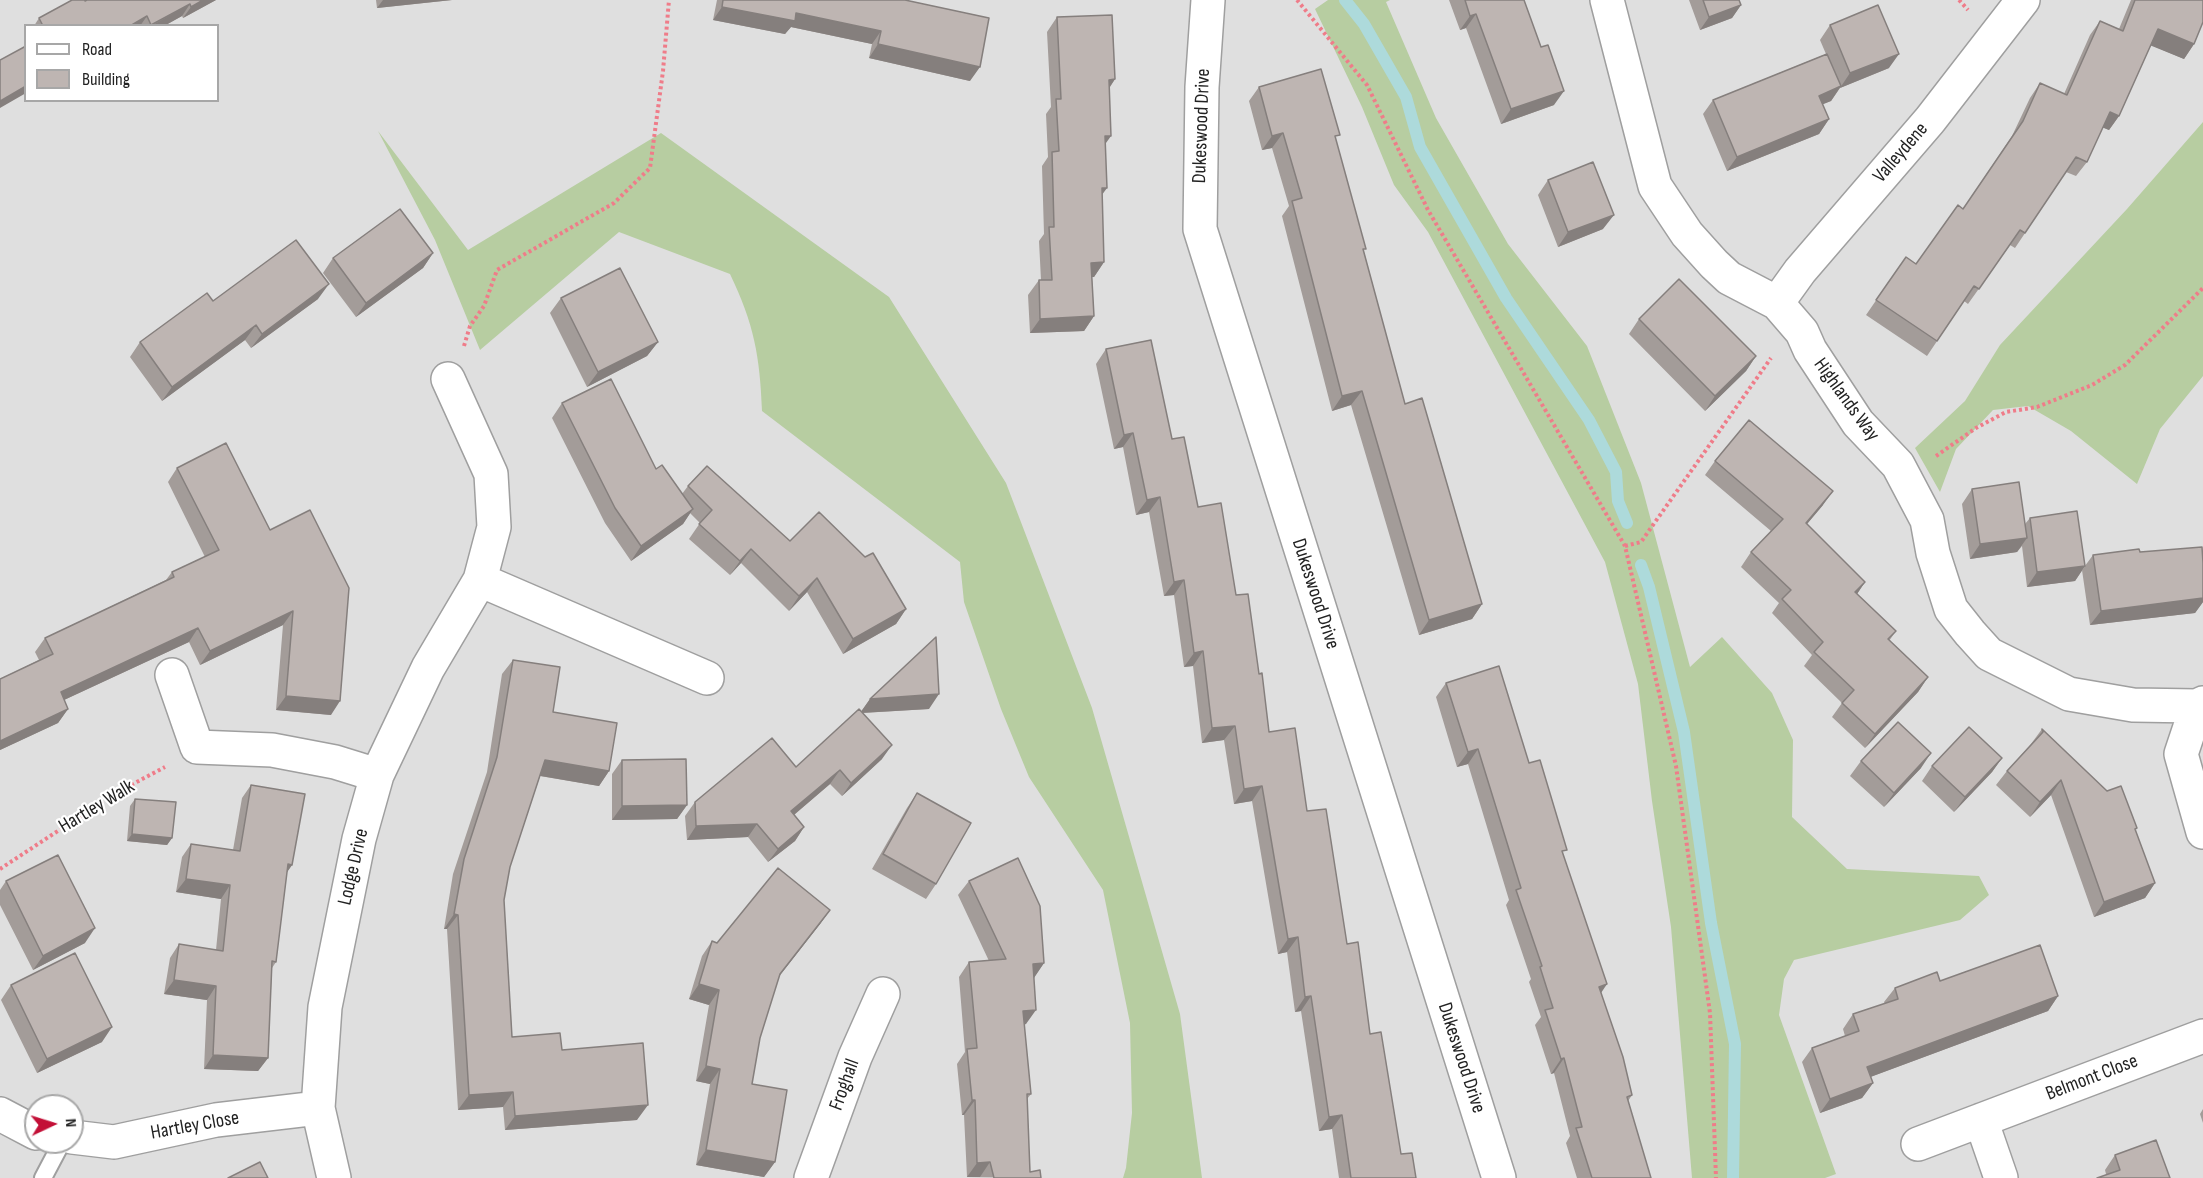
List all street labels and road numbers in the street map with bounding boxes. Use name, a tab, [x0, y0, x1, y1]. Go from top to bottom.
street label: Dukeswood Drive	[1188, 68, 1216, 184]
street label: Valleydene	[1868, 118, 1934, 188]
street label: Highlands Way	[1808, 354, 1884, 446]
street label: Dukeswood Drive	[1286, 536, 1344, 652]
street label: Hartley Walk	[55, 775, 139, 839]
street label: Lodge Drive	[334, 826, 374, 908]
street label: Dukeswood Drive	[1432, 1000, 1490, 1116]
street label: Belmont Close	[2043, 1049, 2141, 1107]
street label: Froghall	[825, 1056, 865, 1114]
street label: Hartley Close	[149, 1106, 241, 1146]

